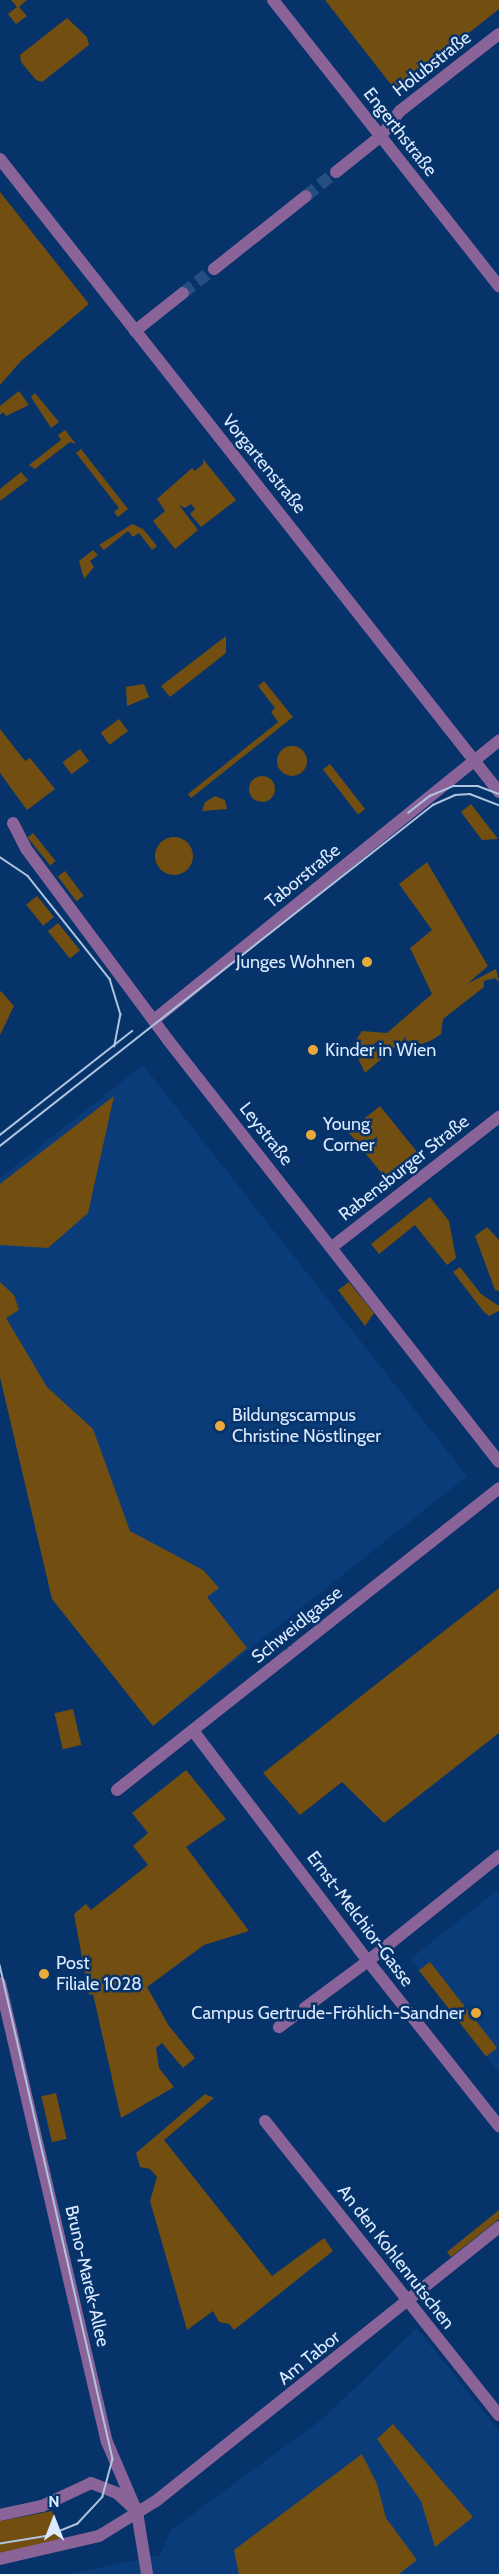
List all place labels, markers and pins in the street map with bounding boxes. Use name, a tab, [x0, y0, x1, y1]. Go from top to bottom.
place label: Junges Wohnen	[236, 951, 355, 973]
marker: Junges Wohnen	[360, 955, 374, 969]
place label: Kinder in Wien	[325, 1039, 436, 1061]
marker: Kinder in Wien	[306, 1043, 320, 1057]
place label: Young Corner	[323, 1114, 374, 1156]
marker: Young Corner	[304, 1128, 318, 1142]
place label: Bildungscampus Christine Nöstlinger	[232, 1405, 381, 1448]
marker: Bildungscampus Christine Nöstlinger	[213, 1419, 227, 1433]
place label: Post Filiale 1028	[56, 1953, 142, 1996]
marker: Post Filiale 1028	[37, 1967, 51, 1981]
place label: Campus Gertrude-Fröhlich-Sandner	[191, 2002, 464, 2024]
marker: Campus Gertrude-Fröhlich-Sandner	[469, 2006, 483, 2020]

